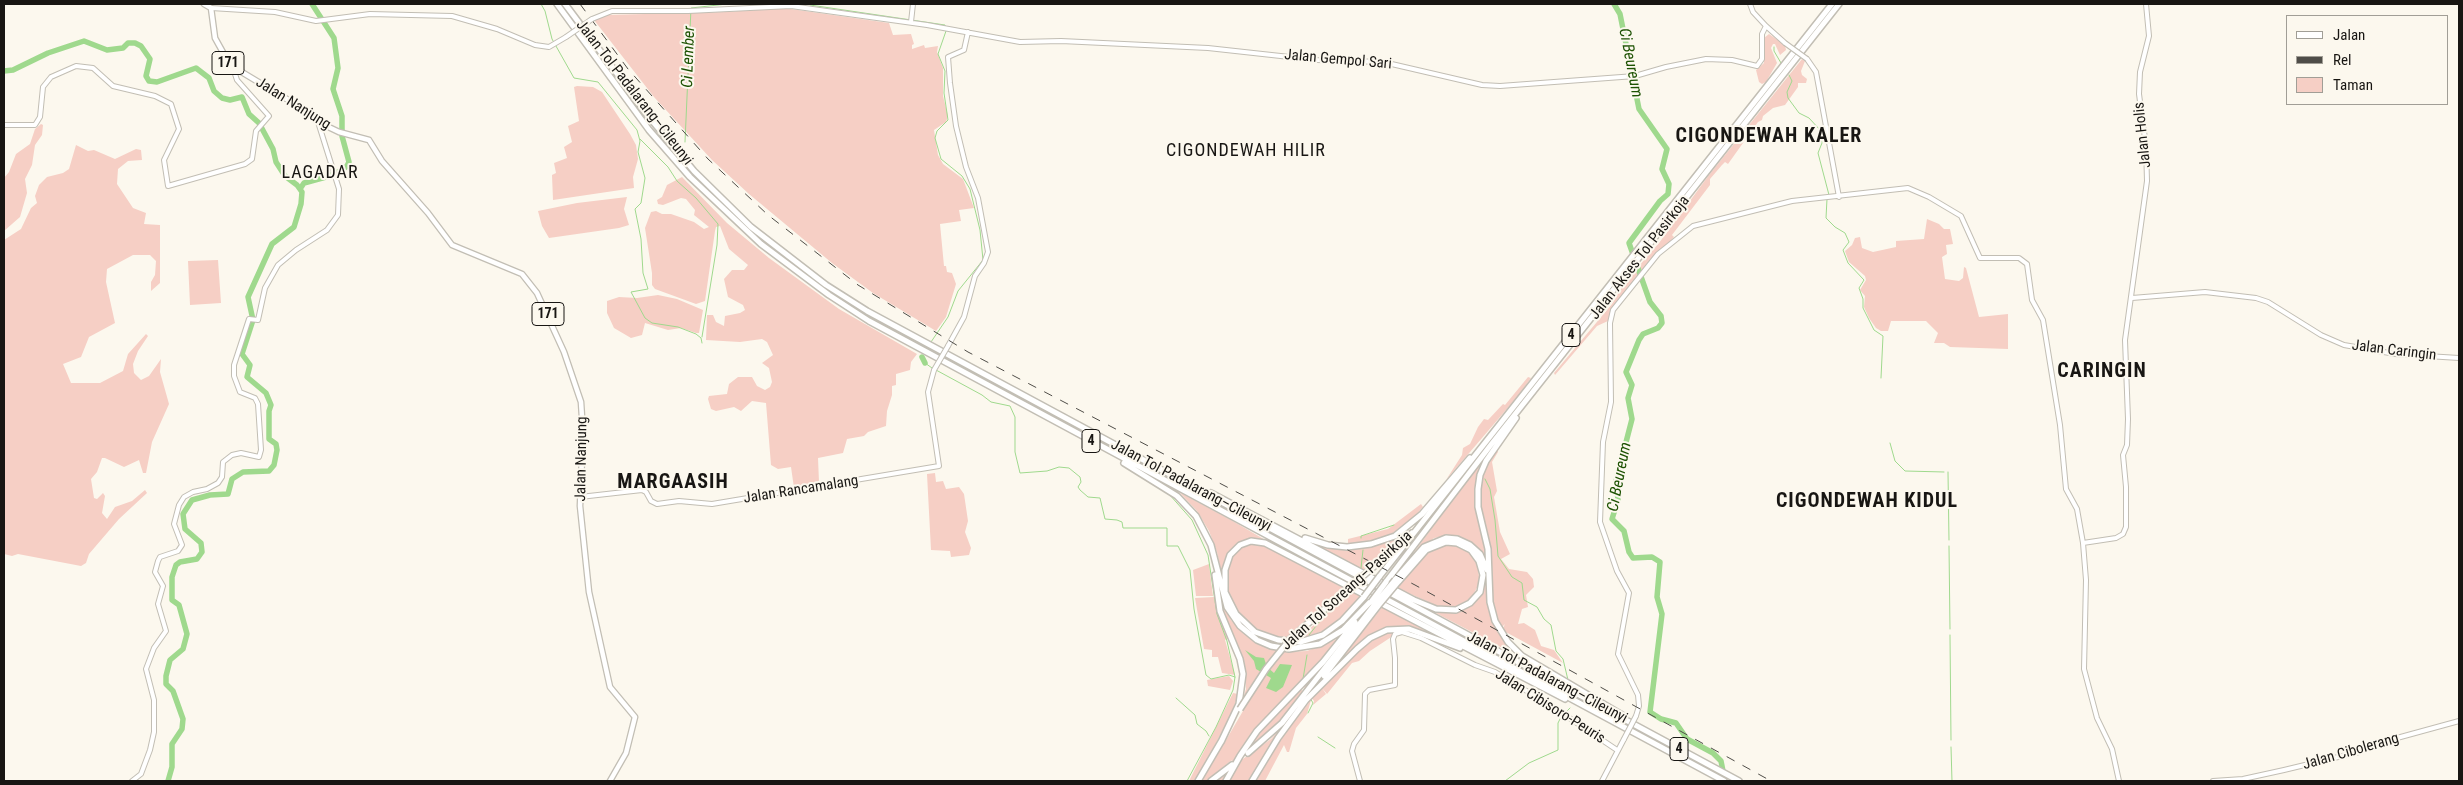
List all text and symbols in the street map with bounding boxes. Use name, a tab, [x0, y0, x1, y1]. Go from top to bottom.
legend	[2286, 15, 2448, 105]
street label: Jalan Tol Padalarang–Cileunyi	[572, 17, 696, 169]
water label: Ci Lember	[678, 26, 700, 88]
text: Jalan	[2333, 26, 2365, 44]
water label: Ci Beureum	[1614, 27, 1646, 99]
street label: Jalan Gempol Sari	[1284, 46, 1392, 74]
text: Rel	[2333, 51, 2351, 69]
road number: 171	[212, 52, 244, 74]
street label: Jalan Nanjung	[252, 74, 334, 134]
text: Taman	[2333, 76, 2373, 94]
street label: Jalan Holis	[2131, 101, 2155, 169]
district label: CIGONDEWAH KALER	[1674, 125, 1864, 149]
district label: CIGONDEWAH HILIR	[1164, 140, 1328, 162]
district label: LAGADAR	[281, 162, 359, 184]
street label: Jalan Akses Tol Pasirkoja	[1586, 193, 1694, 323]
road number: 171	[532, 302, 564, 326]
road number: 4	[1562, 324, 1580, 346]
street label: Jalan Caringin	[2351, 337, 2437, 365]
district label: CARINGIN	[2056, 360, 2148, 384]
street label: Jalan Nanjung	[572, 416, 592, 502]
road number: 4	[1082, 430, 1100, 452]
street label: Jalan Tol Padalarang–Cileunyi	[1108, 436, 1274, 536]
water label: Ci Beureum	[1604, 441, 1636, 513]
district label: MARGAASIH	[616, 471, 730, 495]
street label: Jalan Rancamalang	[742, 472, 860, 508]
district label: CIGONDEWAH KIDUL	[1774, 490, 1960, 514]
street label: Jalan Tol Soreang–Pasirkoja	[1278, 528, 1416, 654]
street label: Jalan Tol Padalarang–Cileunyi	[1464, 628, 1630, 728]
street label: Jalan Cibisoro-Peuris	[1492, 666, 1608, 748]
street label: Jalan Cibolerang	[2301, 730, 2401, 774]
road number: 4	[1670, 738, 1688, 761]

